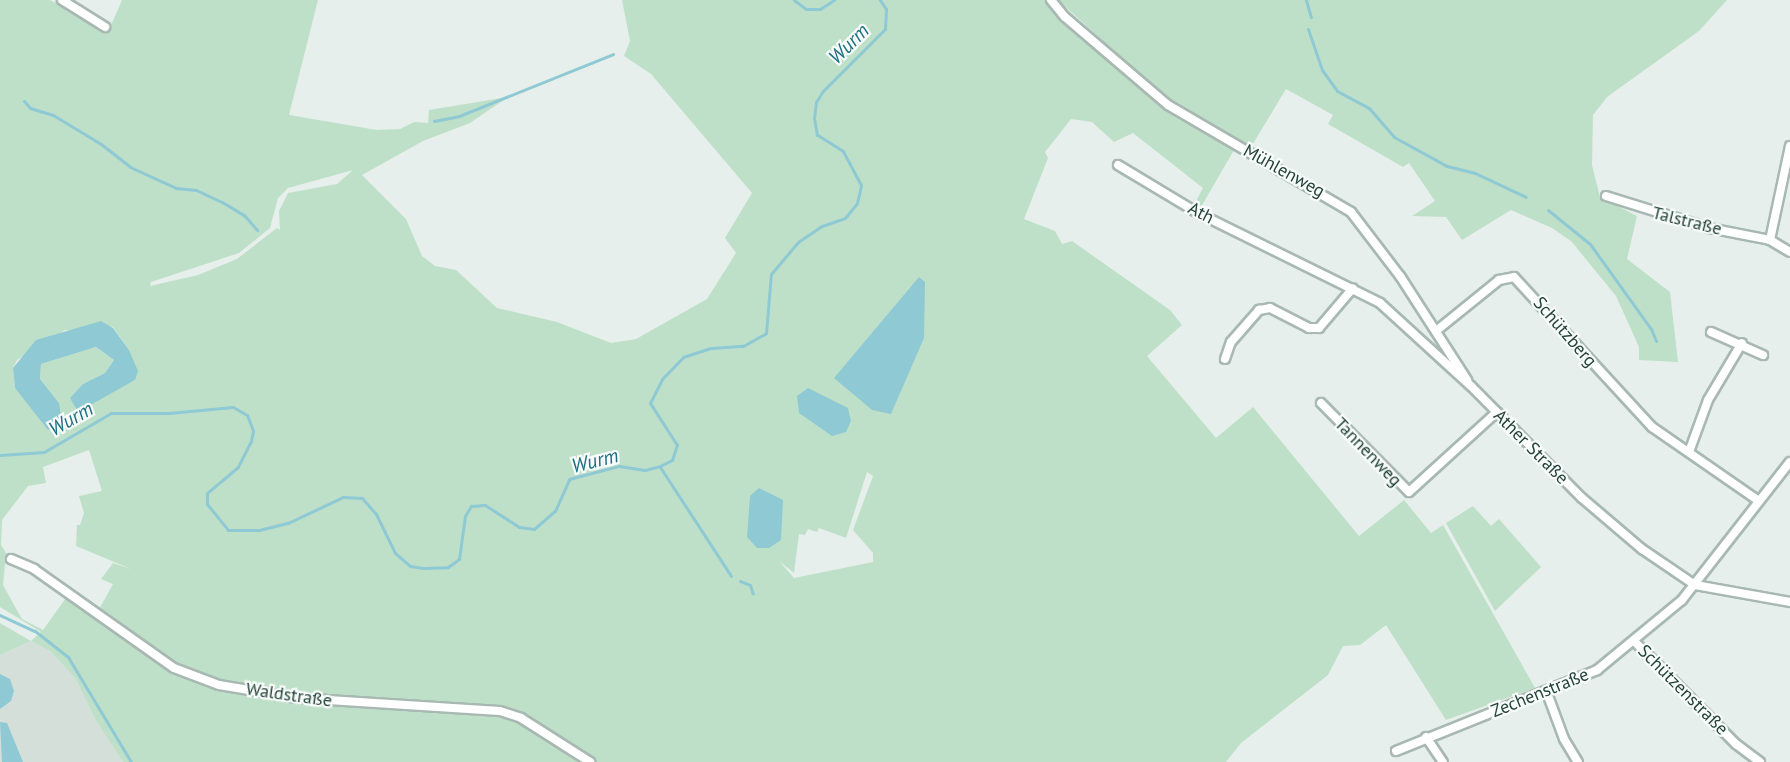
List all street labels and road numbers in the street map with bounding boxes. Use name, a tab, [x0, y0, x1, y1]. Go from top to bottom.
street label: Mühlenweg	[1240, 140, 1328, 202]
street label: Ath	[1184, 197, 1218, 229]
street label: Talstraße	[1650, 202, 1724, 240]
street label: Schützberg	[1529, 292, 1601, 372]
street label: Ather Straße	[1489, 405, 1573, 489]
street label: Tannenweg	[1330, 413, 1406, 491]
street label: Schützenstraße	[1633, 640, 1733, 740]
street label: Zechenstraße	[1488, 664, 1592, 722]
street label: Waldstraße	[245, 678, 333, 712]

